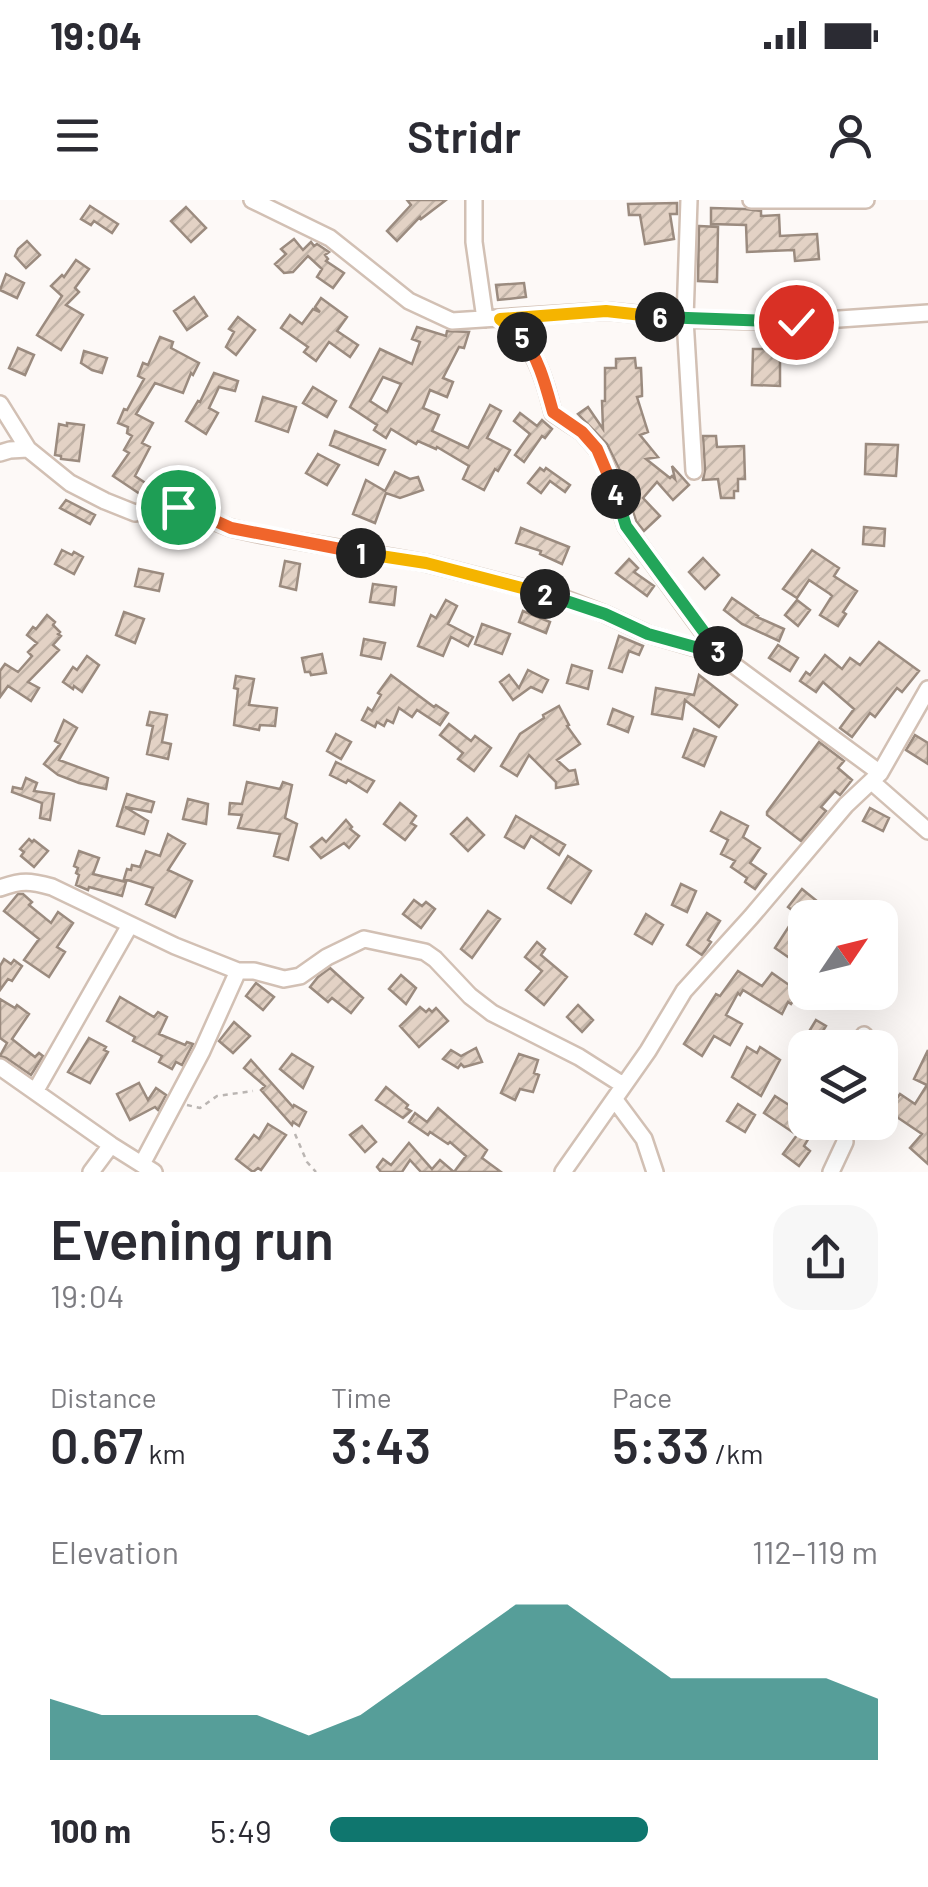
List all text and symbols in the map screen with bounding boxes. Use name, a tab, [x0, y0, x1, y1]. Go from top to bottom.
text: 19:04	[50, 12, 142, 58]
icon: menu	[50, 108, 105, 163]
text: Stridr	[407, 108, 521, 162]
icon: person	[823, 108, 878, 163]
pin	[754, 280, 839, 365]
pin: 6	[635, 292, 685, 342]
icon: check	[769, 295, 824, 350]
text: 6	[652, 300, 668, 334]
pin: 5	[497, 312, 547, 362]
text: 5	[514, 320, 530, 354]
pin	[136, 465, 221, 550]
pin: 4	[591, 469, 641, 519]
text: 4	[608, 477, 624, 511]
icon: arrive	[151, 480, 206, 535]
pin: 1	[336, 528, 386, 578]
text: 1	[356, 536, 366, 570]
pin: 2	[520, 569, 570, 619]
text: 2	[537, 577, 553, 611]
pin: 3	[693, 626, 743, 676]
text: 3	[710, 634, 726, 668]
north arrow	[788, 900, 898, 1010]
map controls	[788, 900, 898, 1140]
button: layers	[788, 1030, 898, 1140]
text: Evening run	[50, 1205, 334, 1271]
button: share	[773, 1205, 878, 1310]
text: 19:04	[50, 1276, 124, 1314]
text: Distance	[50, 1380, 157, 1414]
text: Time	[331, 1380, 392, 1414]
text: Pace	[612, 1380, 672, 1414]
text: 0.67	[50, 1414, 143, 1474]
text: 3:43	[331, 1414, 431, 1474]
text: 5:33	[612, 1414, 709, 1474]
text: km	[143, 1436, 186, 1470]
text: /km	[709, 1436, 763, 1470]
text: Elevation	[50, 1532, 179, 1570]
text: 112–119 m	[752, 1532, 878, 1570]
text: 100 m	[50, 1811, 131, 1849]
text: 5:49	[210, 1811, 272, 1849]

